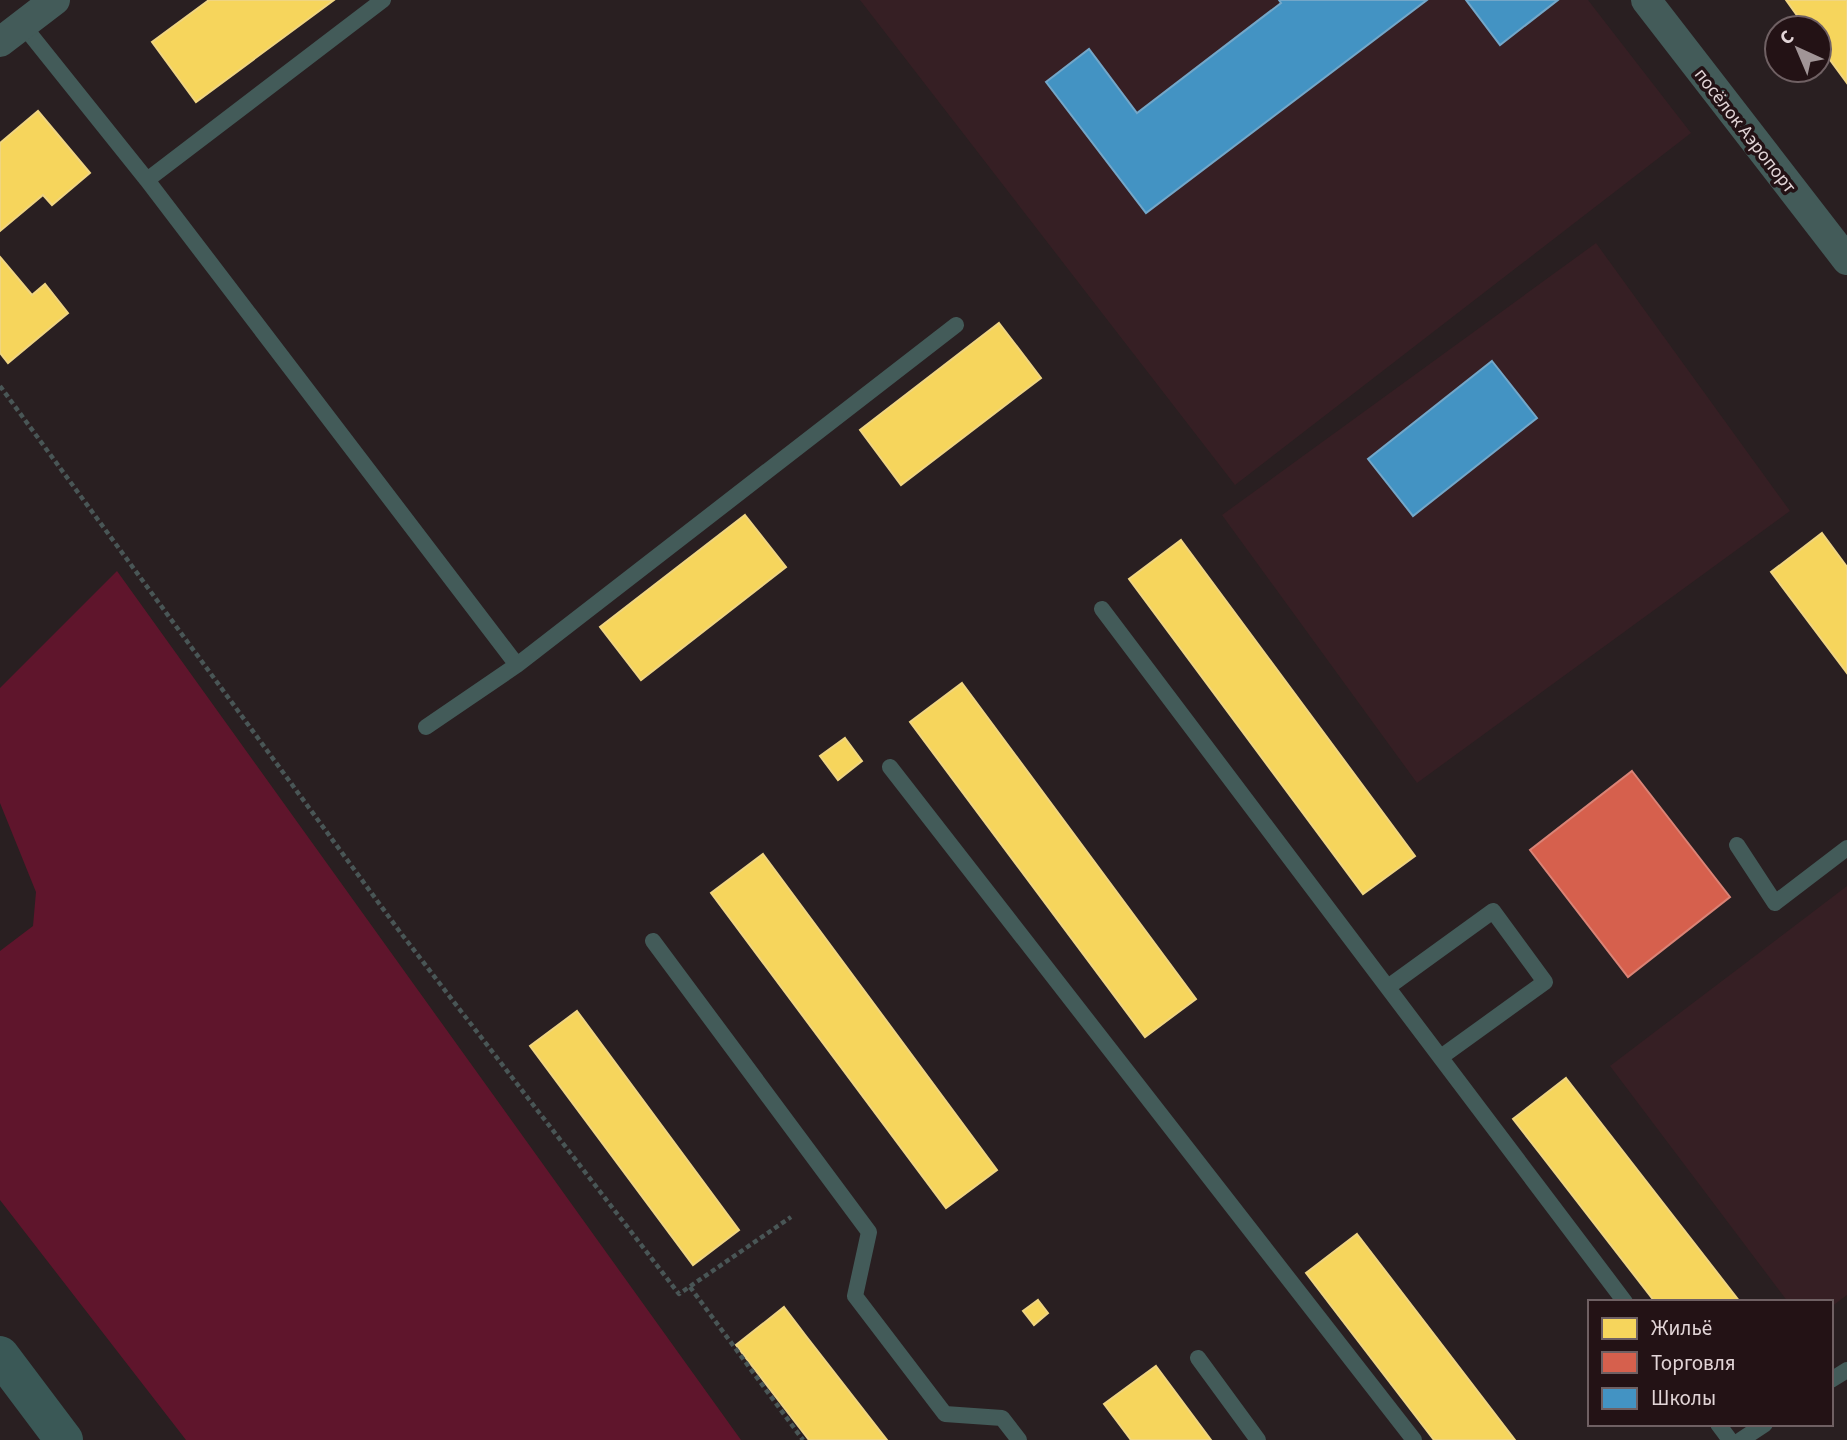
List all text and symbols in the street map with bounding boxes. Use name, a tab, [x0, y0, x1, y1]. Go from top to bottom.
north arrow	[1763, 14, 1833, 84]
text: С	[1774, 24, 1801, 51]
street label: посёлок Аэропорт	[1687, 63, 1802, 199]
legend	[1588, 1300, 1833, 1426]
text: Жильё	[1651, 1313, 1712, 1343]
text: Торговля	[1651, 1348, 1736, 1378]
text: Школы	[1651, 1383, 1716, 1413]

